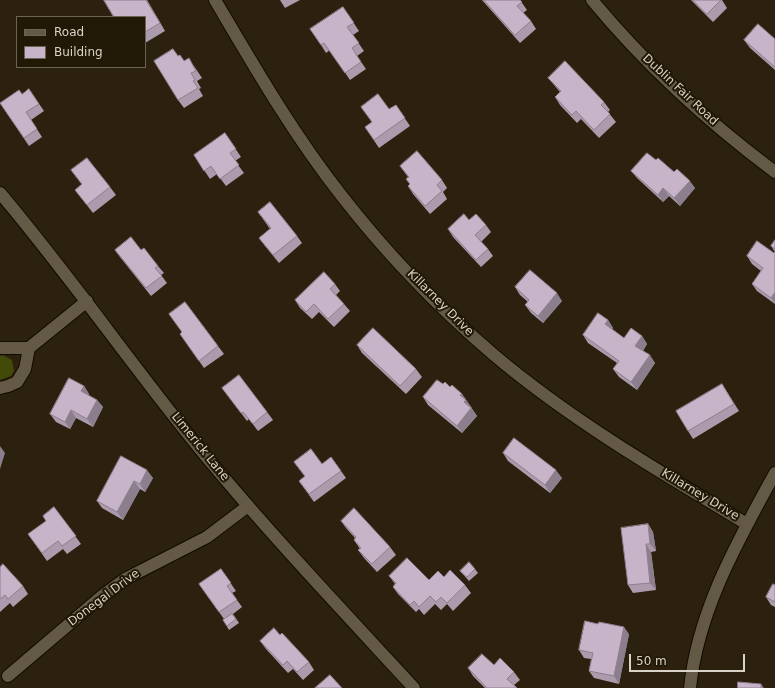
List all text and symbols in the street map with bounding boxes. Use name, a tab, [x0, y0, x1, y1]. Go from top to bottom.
legend	[16, 16, 146, 68]
text: Road	[54, 25, 84, 39]
text: Building	[54, 45, 103, 59]
street label: Dublin Fair Road	[639, 51, 721, 129]
street label: Killarney Drive	[404, 267, 476, 339]
street label: Limerick Lane	[168, 410, 232, 484]
street label: Killarney Drive	[659, 466, 741, 524]
street label: Donegal Drive	[65, 566, 143, 630]
scale bar	[631, 646, 747, 672]
text: 50 m	[636, 654, 667, 668]

